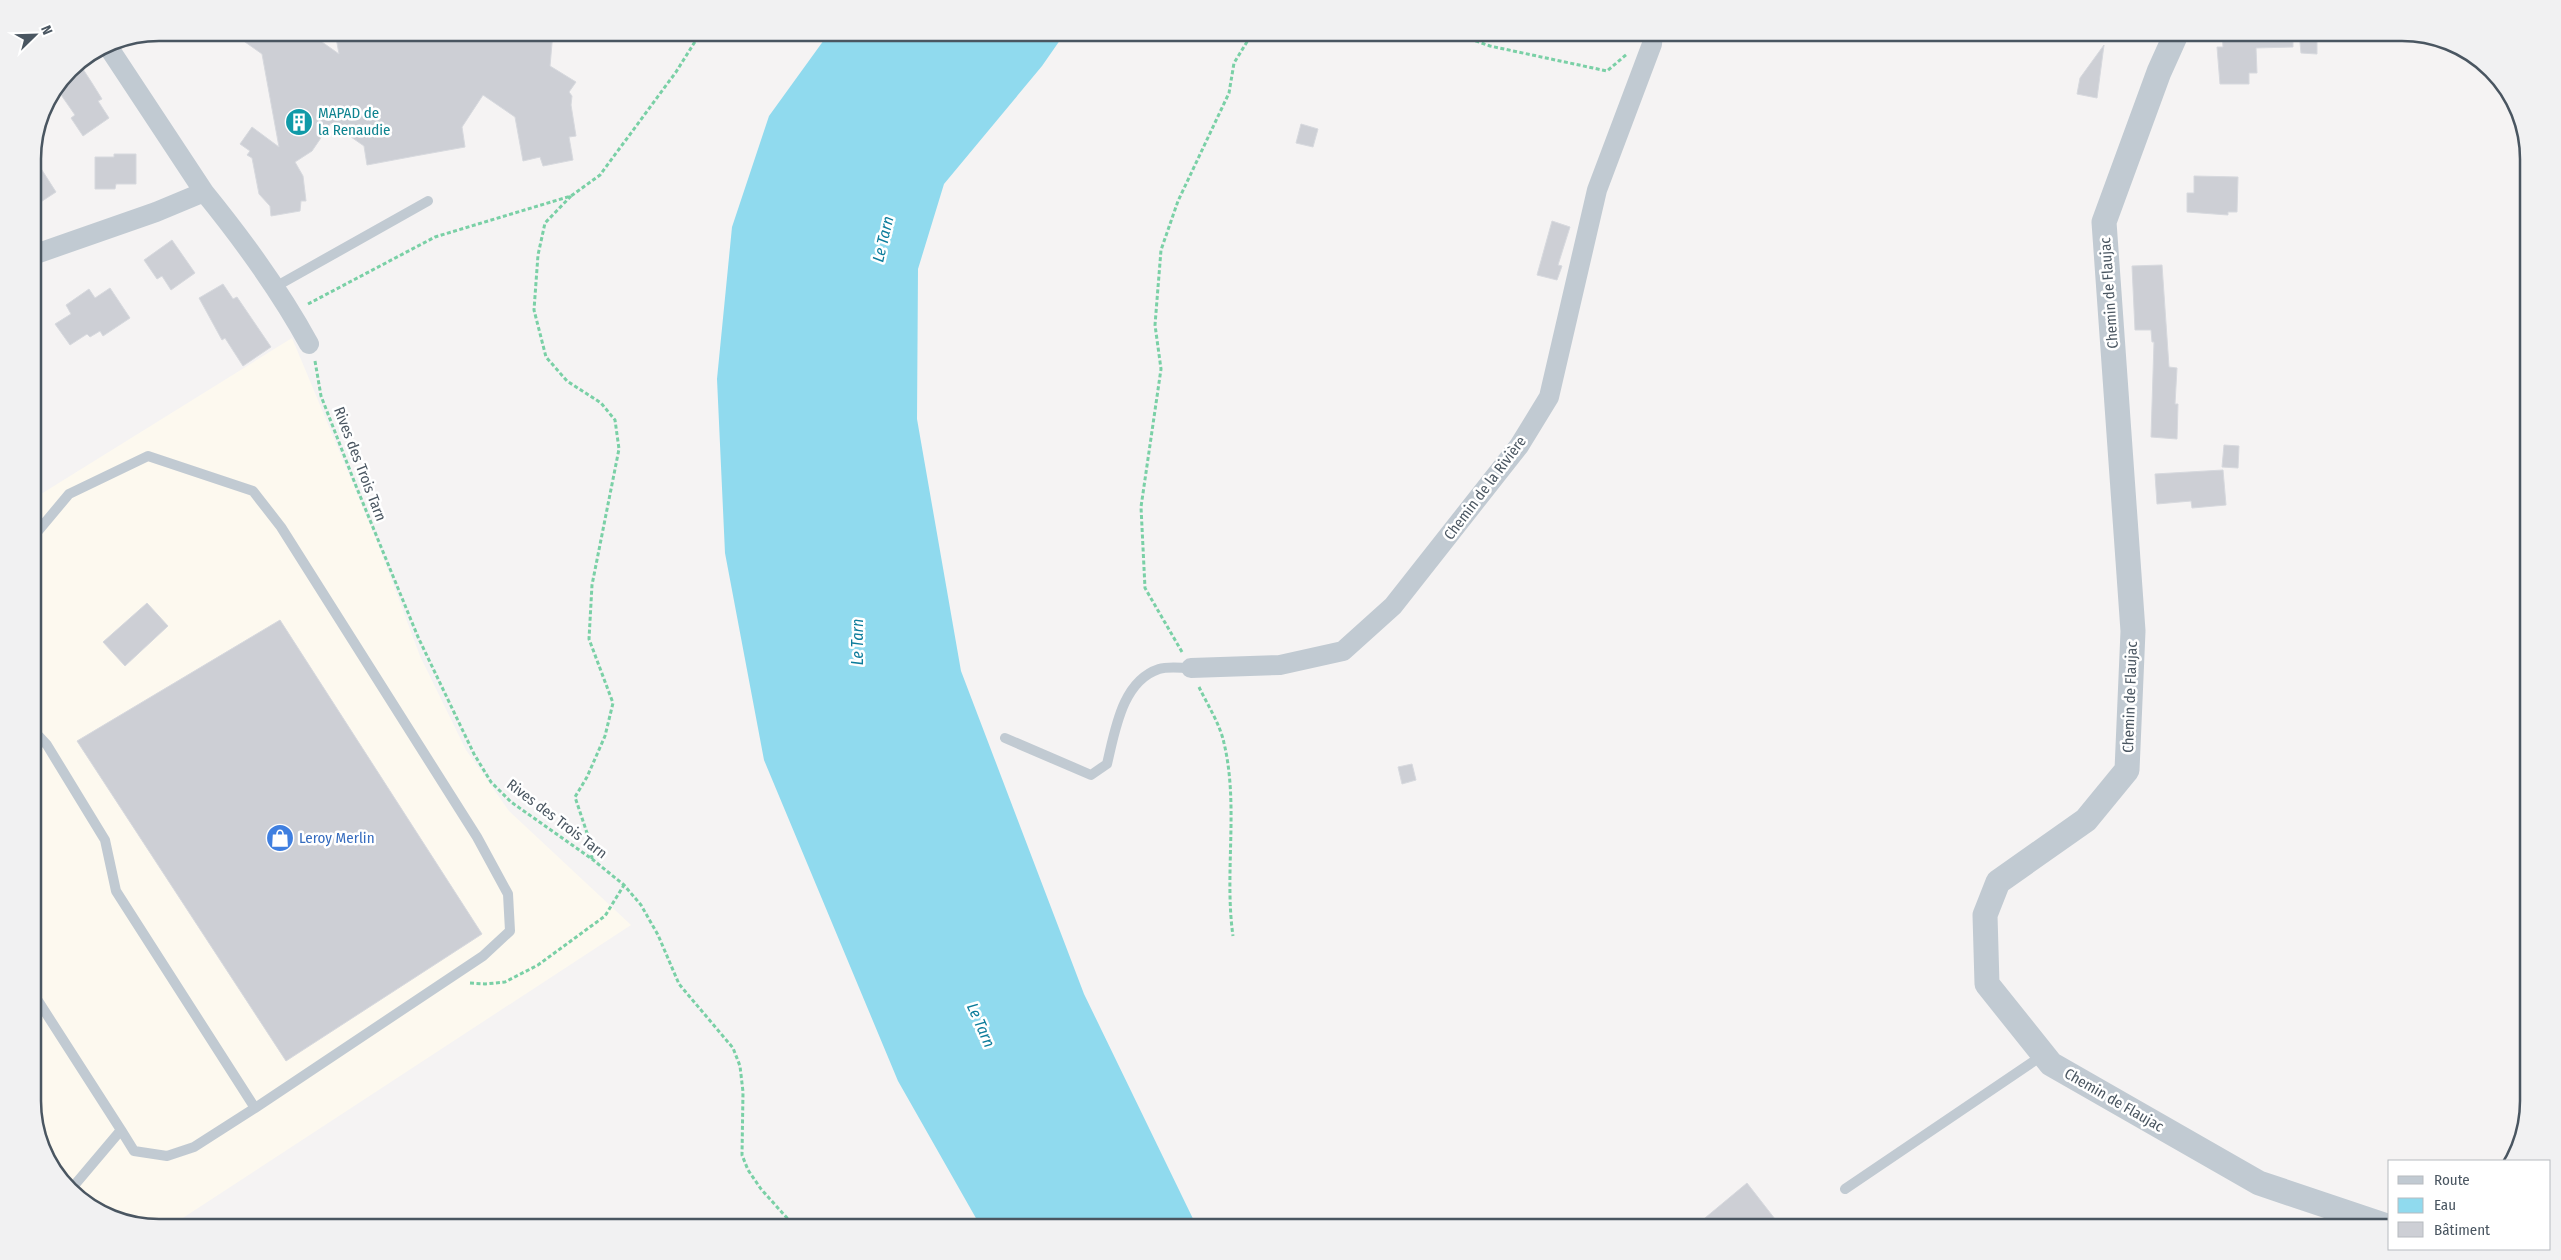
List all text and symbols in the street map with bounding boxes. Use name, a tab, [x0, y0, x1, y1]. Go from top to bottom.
north arrow	[10, 10, 60, 60]
text: N	[37, 23, 56, 37]
place label: MAPAD de la Renaudie	[318, 104, 390, 139]
building icon: MAPAD de la Renaudie	[284, 107, 314, 137]
water label: Le Tarn	[868, 214, 898, 264]
street label: Chemin de Flaujac	[2096, 236, 2122, 349]
street label: Rives des Trois Tarn	[330, 404, 390, 524]
street label: Chemin de la Rivière	[1440, 433, 1530, 543]
water label: Le Tarn	[848, 619, 867, 665]
street label: Chemin de Flaujac	[2119, 640, 2141, 753]
street label: Rives des Trois Tarn	[503, 775, 611, 863]
shop icon: Leroy Merlin	[265, 823, 295, 853]
place label: Leroy Merlin	[299, 829, 375, 847]
water label: Le Tarn	[963, 1000, 999, 1050]
street label: Chemin de Flaujac	[2061, 1064, 2167, 1136]
legend	[2388, 1160, 2551, 1250]
text: Route	[2434, 1171, 2470, 1189]
text: Eau	[2434, 1196, 2456, 1214]
text: Bâtiment	[2434, 1221, 2490, 1239]

